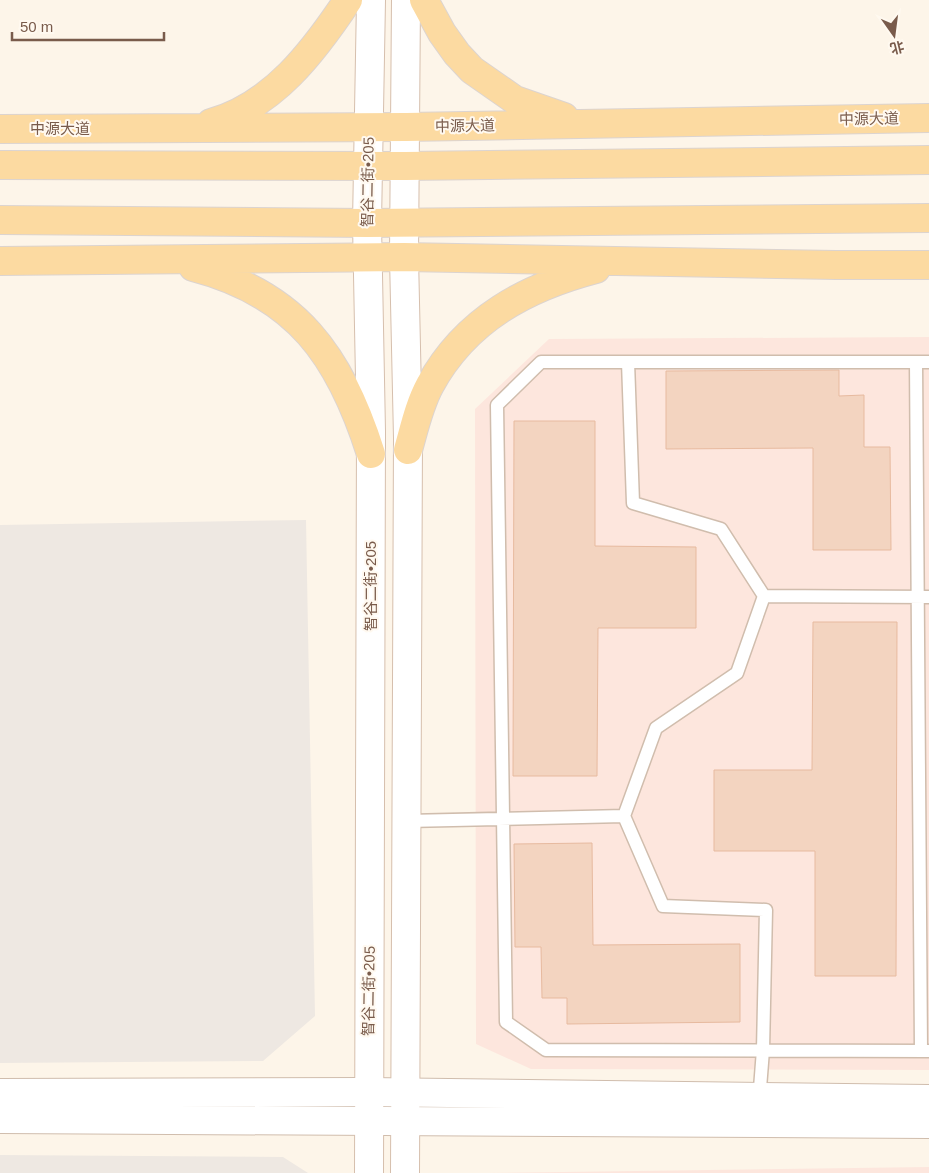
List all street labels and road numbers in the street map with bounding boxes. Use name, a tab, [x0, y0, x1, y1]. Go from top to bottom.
street label: 中源大道	[839, 109, 899, 128]
street label: 中源大道	[435, 116, 495, 135]
street label: 中源大道	[30, 120, 90, 137]
street label: 智谷二街•205	[358, 137, 377, 227]
street label: 智谷二街•205	[362, 541, 379, 631]
street label: 智谷二街•205	[359, 946, 378, 1036]

